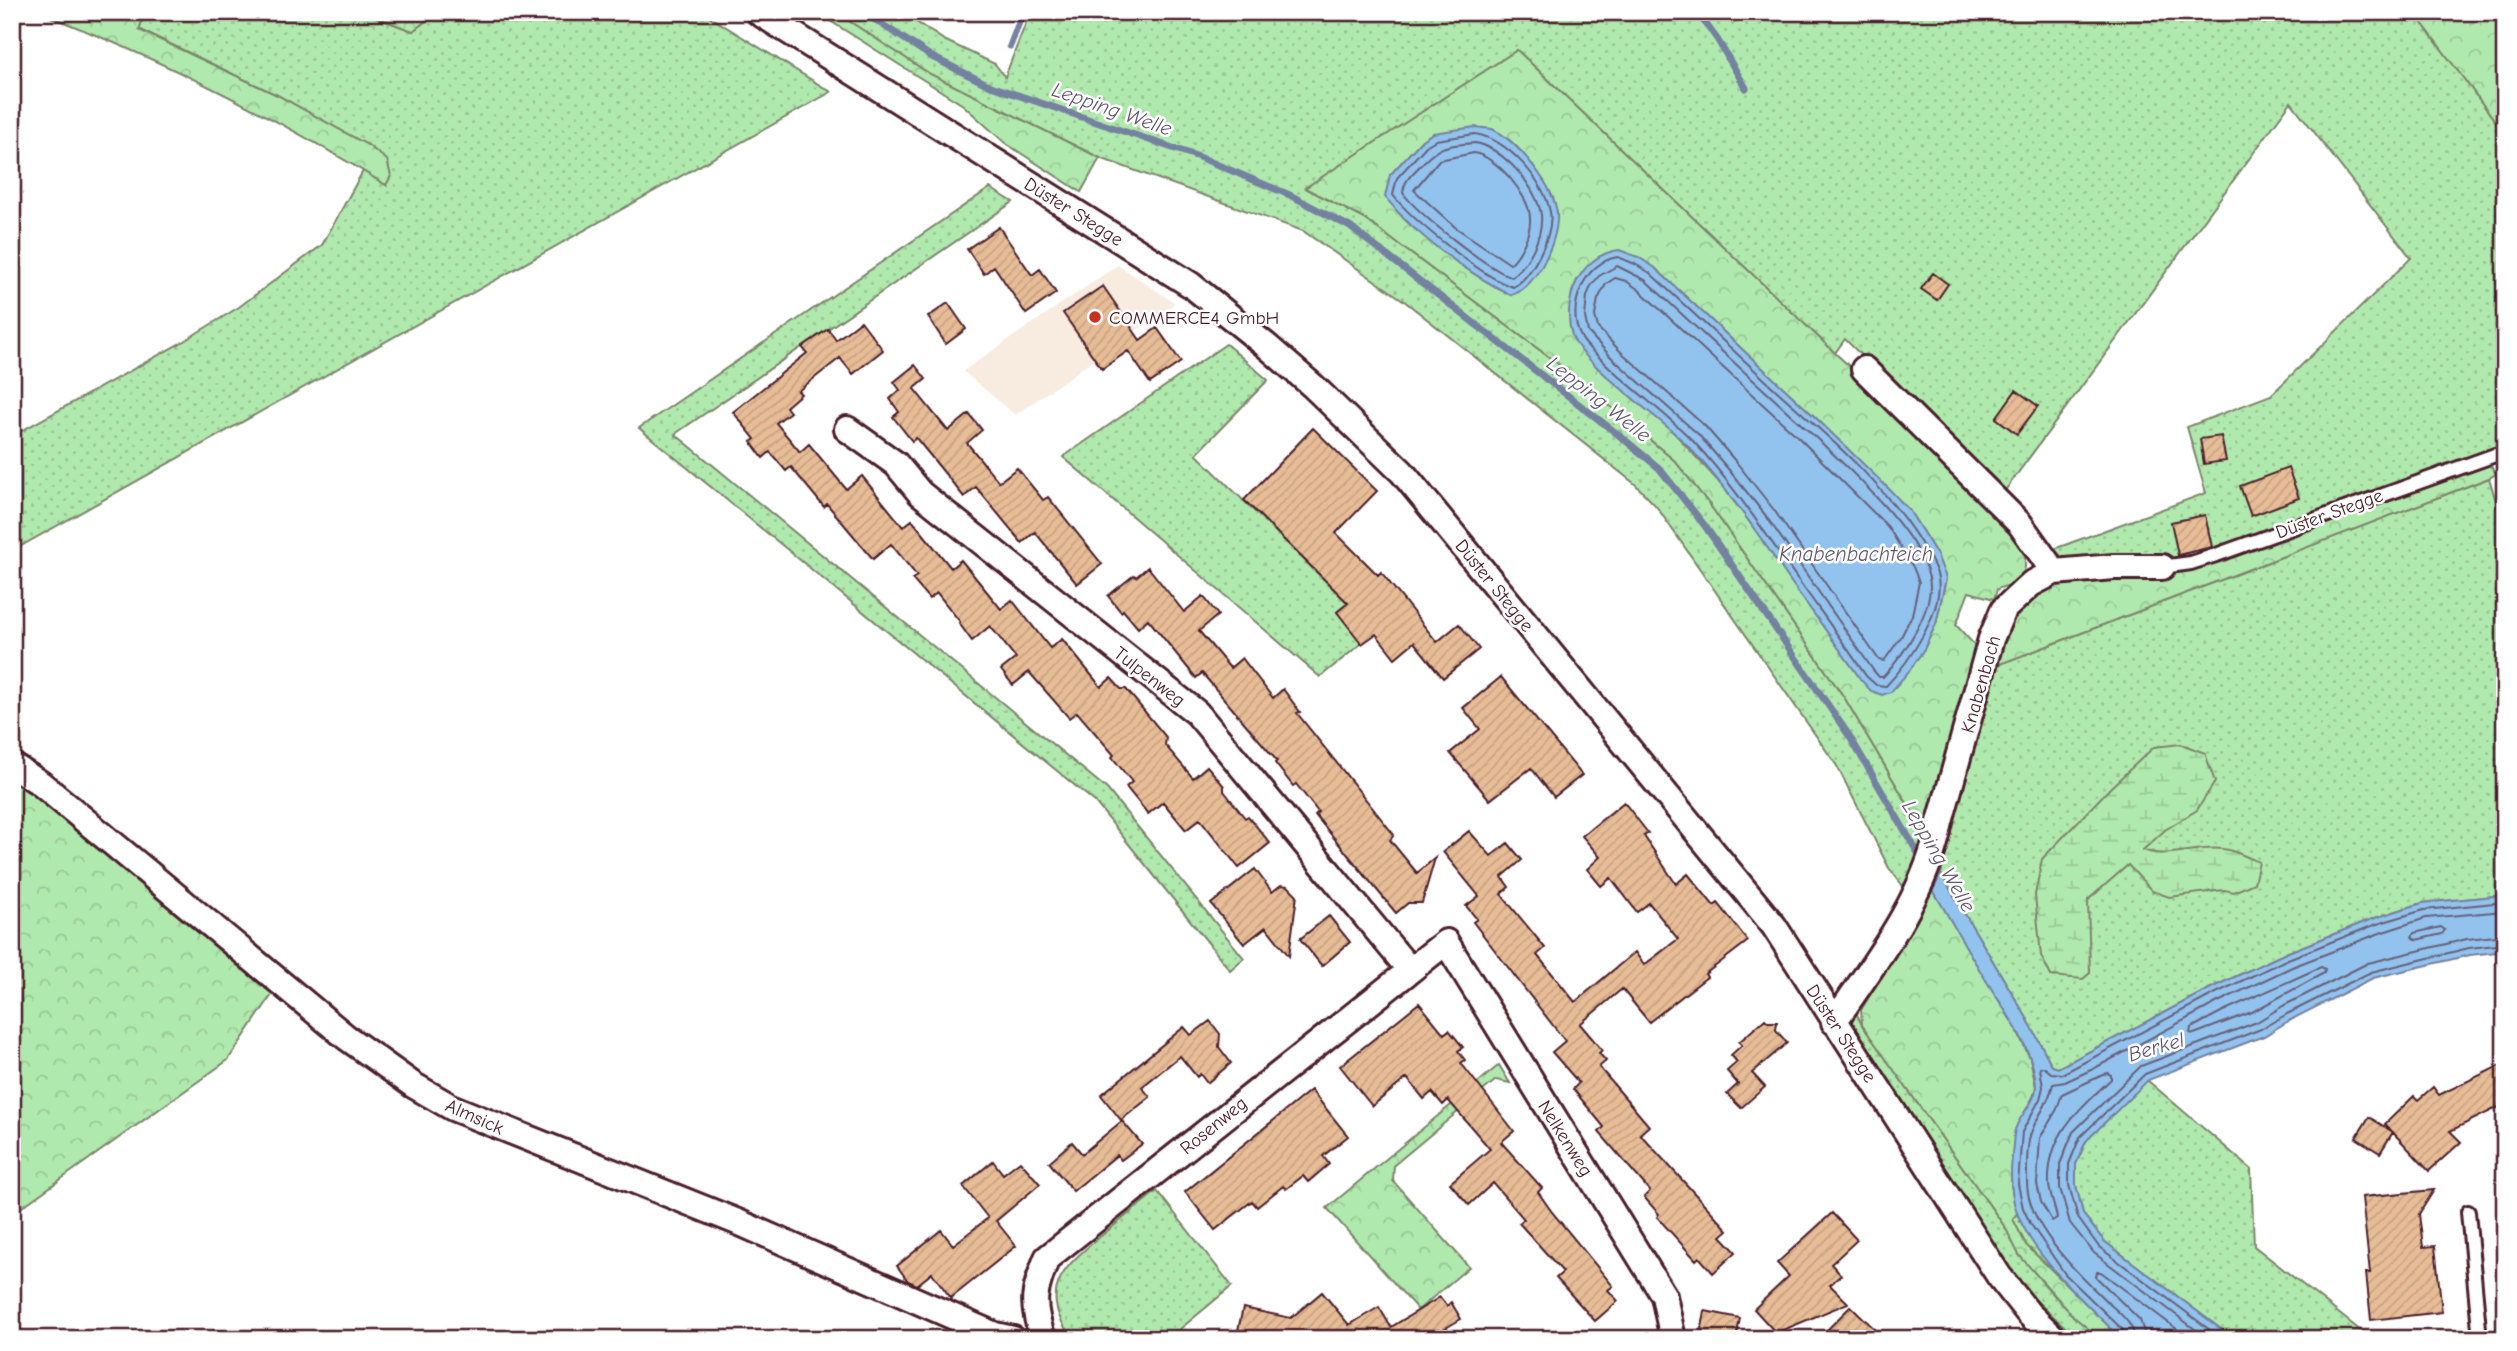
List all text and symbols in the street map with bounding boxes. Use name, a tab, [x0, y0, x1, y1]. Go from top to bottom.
water label: Lepping Welle	[1049, 77, 1176, 141]
street label: Düster Stegge	[1020, 173, 1127, 251]
place label: COMMERCE4 GmbH	[1109, 307, 1279, 329]
marker: COMMERCE4 GmbH	[1087, 309, 1103, 325]
water label: Lepping Welle	[1542, 351, 1656, 447]
street label: Düster Stegge	[2273, 484, 2386, 543]
street label: Düster Stegge	[1450, 535, 1538, 636]
water label: Knabenbachteich	[1779, 542, 1933, 566]
street label: Knabenbach	[1957, 633, 2005, 736]
street label: Tulpenweg	[1109, 642, 1189, 711]
water label: Lepping Welle	[1897, 796, 1981, 917]
street label: Düster Stegge	[1801, 980, 1881, 1087]
water label: Berkel	[2125, 1027, 2187, 1066]
street label: Rosenweg	[1176, 1092, 1251, 1159]
street label: Almsick	[442, 1094, 508, 1140]
street label: Nelkenweg	[1533, 1096, 1597, 1181]

